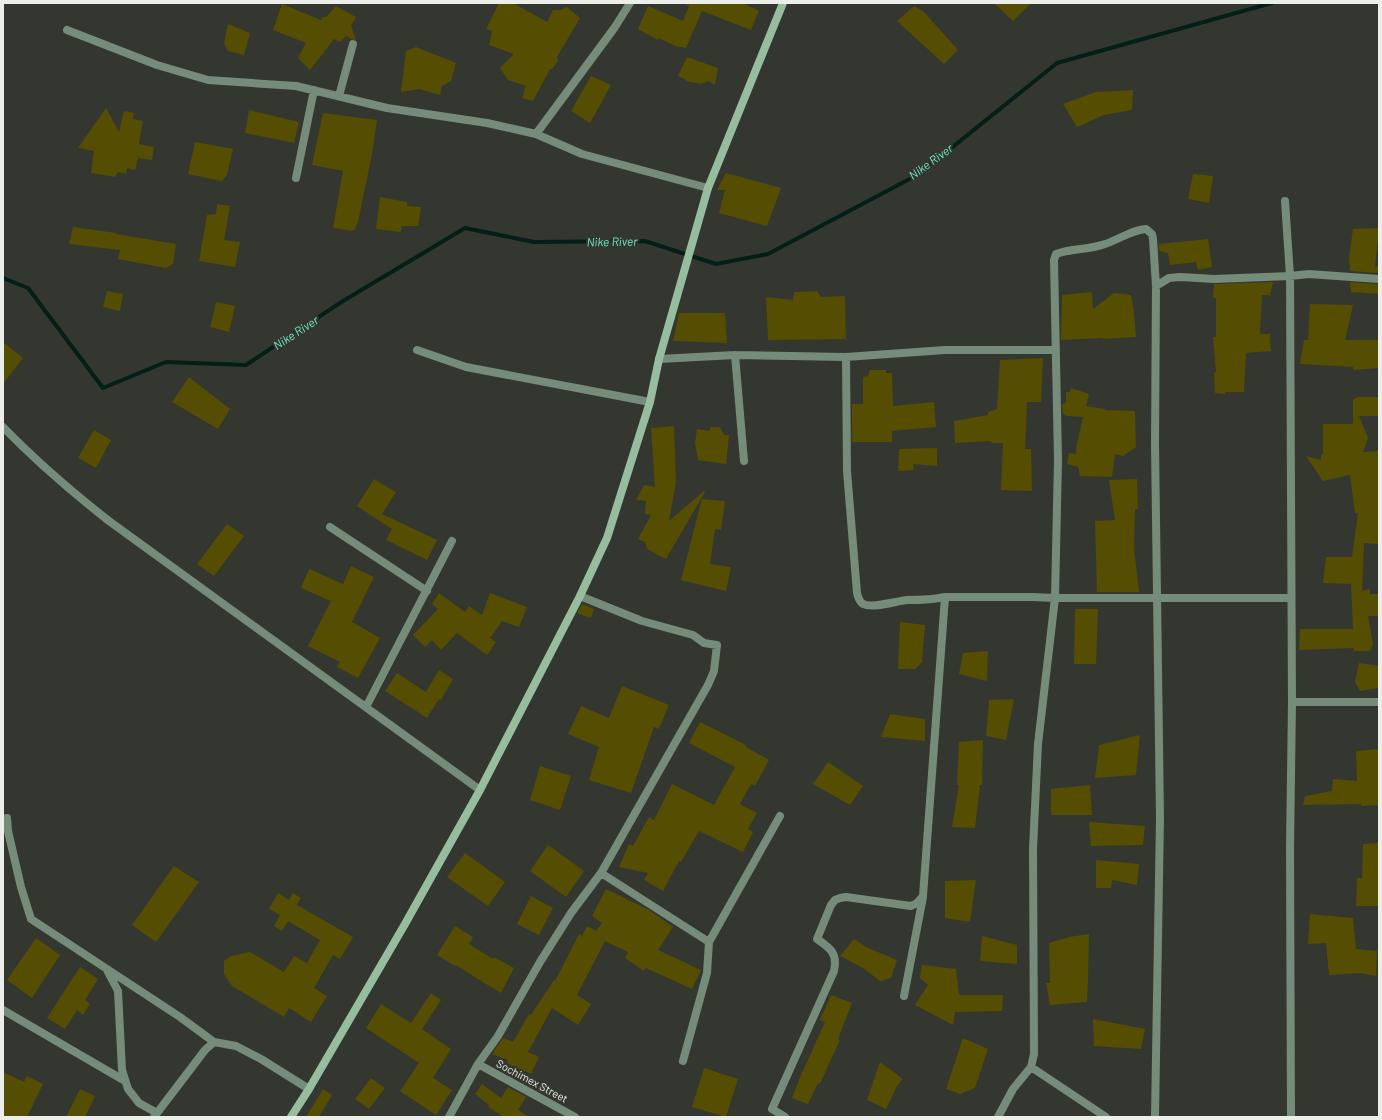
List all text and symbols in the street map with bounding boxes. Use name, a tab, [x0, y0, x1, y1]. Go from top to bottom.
water label: Nike River	[906, 140, 956, 182]
water label: Nike River	[586, 234, 638, 248]
water label: Nike River	[270, 312, 321, 352]
street label: Sochimex Street	[494, 1056, 570, 1105]

